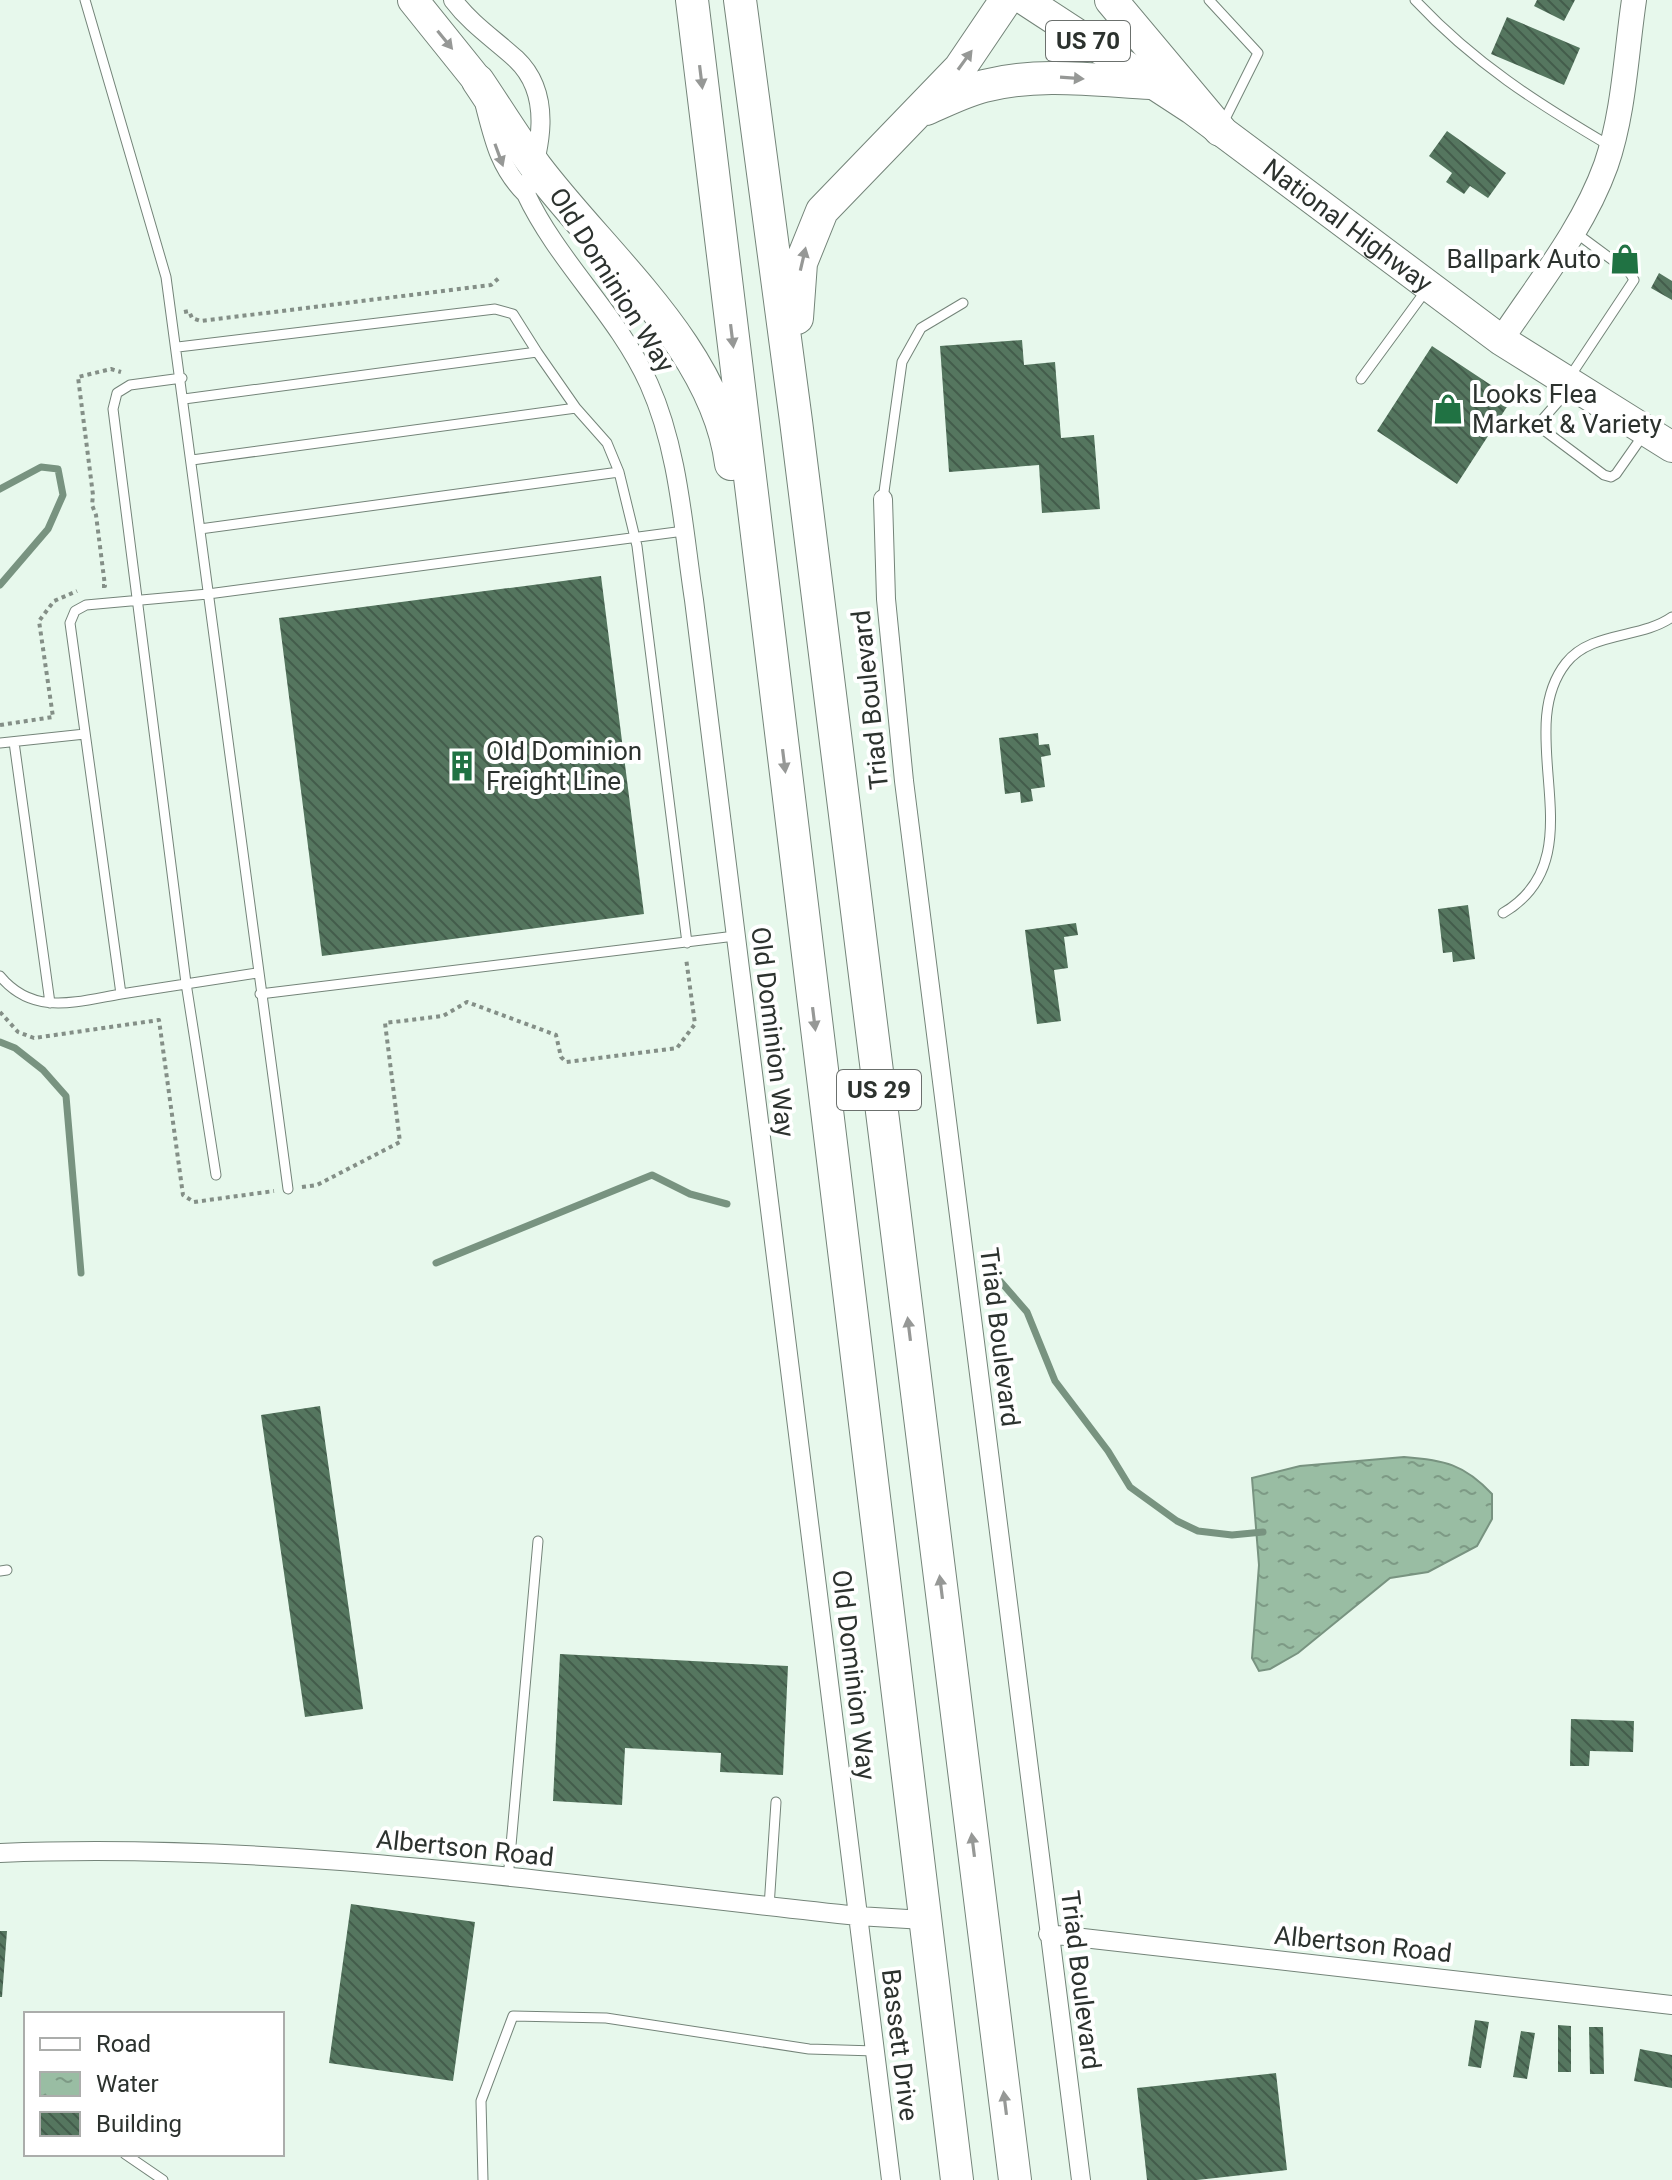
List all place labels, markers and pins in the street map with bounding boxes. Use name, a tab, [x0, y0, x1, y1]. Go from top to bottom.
shop icon: Ballpark Auto	[1608, 242, 1642, 276]
place label: Ballpark Auto	[1447, 244, 1601, 274]
place label: Looks Flea Market & Variety	[1472, 379, 1662, 439]
shop icon: Looks Flea Market & Variety	[1431, 392, 1465, 426]
place label: Old Dominion Freight Line	[486, 736, 642, 796]
building icon: Old Dominion Freight Line	[445, 749, 479, 783]

